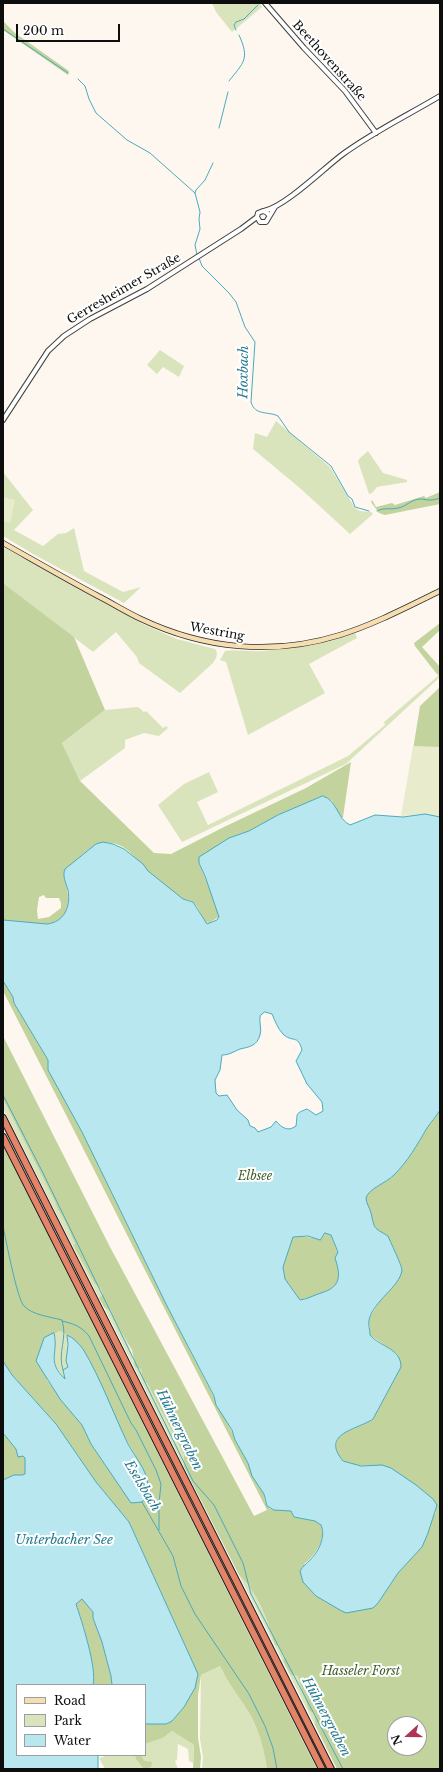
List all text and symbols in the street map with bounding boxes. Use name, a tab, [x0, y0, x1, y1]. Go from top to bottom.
scale bar	[18, 16, 122, 42]
street label: Beethovenstraße	[289, 18, 369, 104]
text: 200 m	[23, 23, 64, 38]
street label: Gerresheimer Straße	[65, 251, 183, 327]
water label: Hoxbach	[236, 345, 252, 399]
street label: Westring	[189, 620, 245, 644]
park label: Elbsee	[238, 1170, 272, 1184]
water label: Hühnergraben	[153, 1387, 205, 1473]
water label: Eselsbach	[121, 1458, 163, 1514]
water label: Unterbacher See	[15, 1532, 113, 1548]
park label: Hasseler Forst	[322, 1665, 400, 1679]
water label: Hühnergraben	[298, 1675, 354, 1759]
legend	[16, 1684, 146, 1756]
text: Road	[54, 1693, 86, 1708]
text: Park	[54, 1713, 82, 1728]
north arrow	[387, 1716, 427, 1756]
text: Water	[54, 1733, 91, 1748]
text: N	[388, 1733, 405, 1747]

